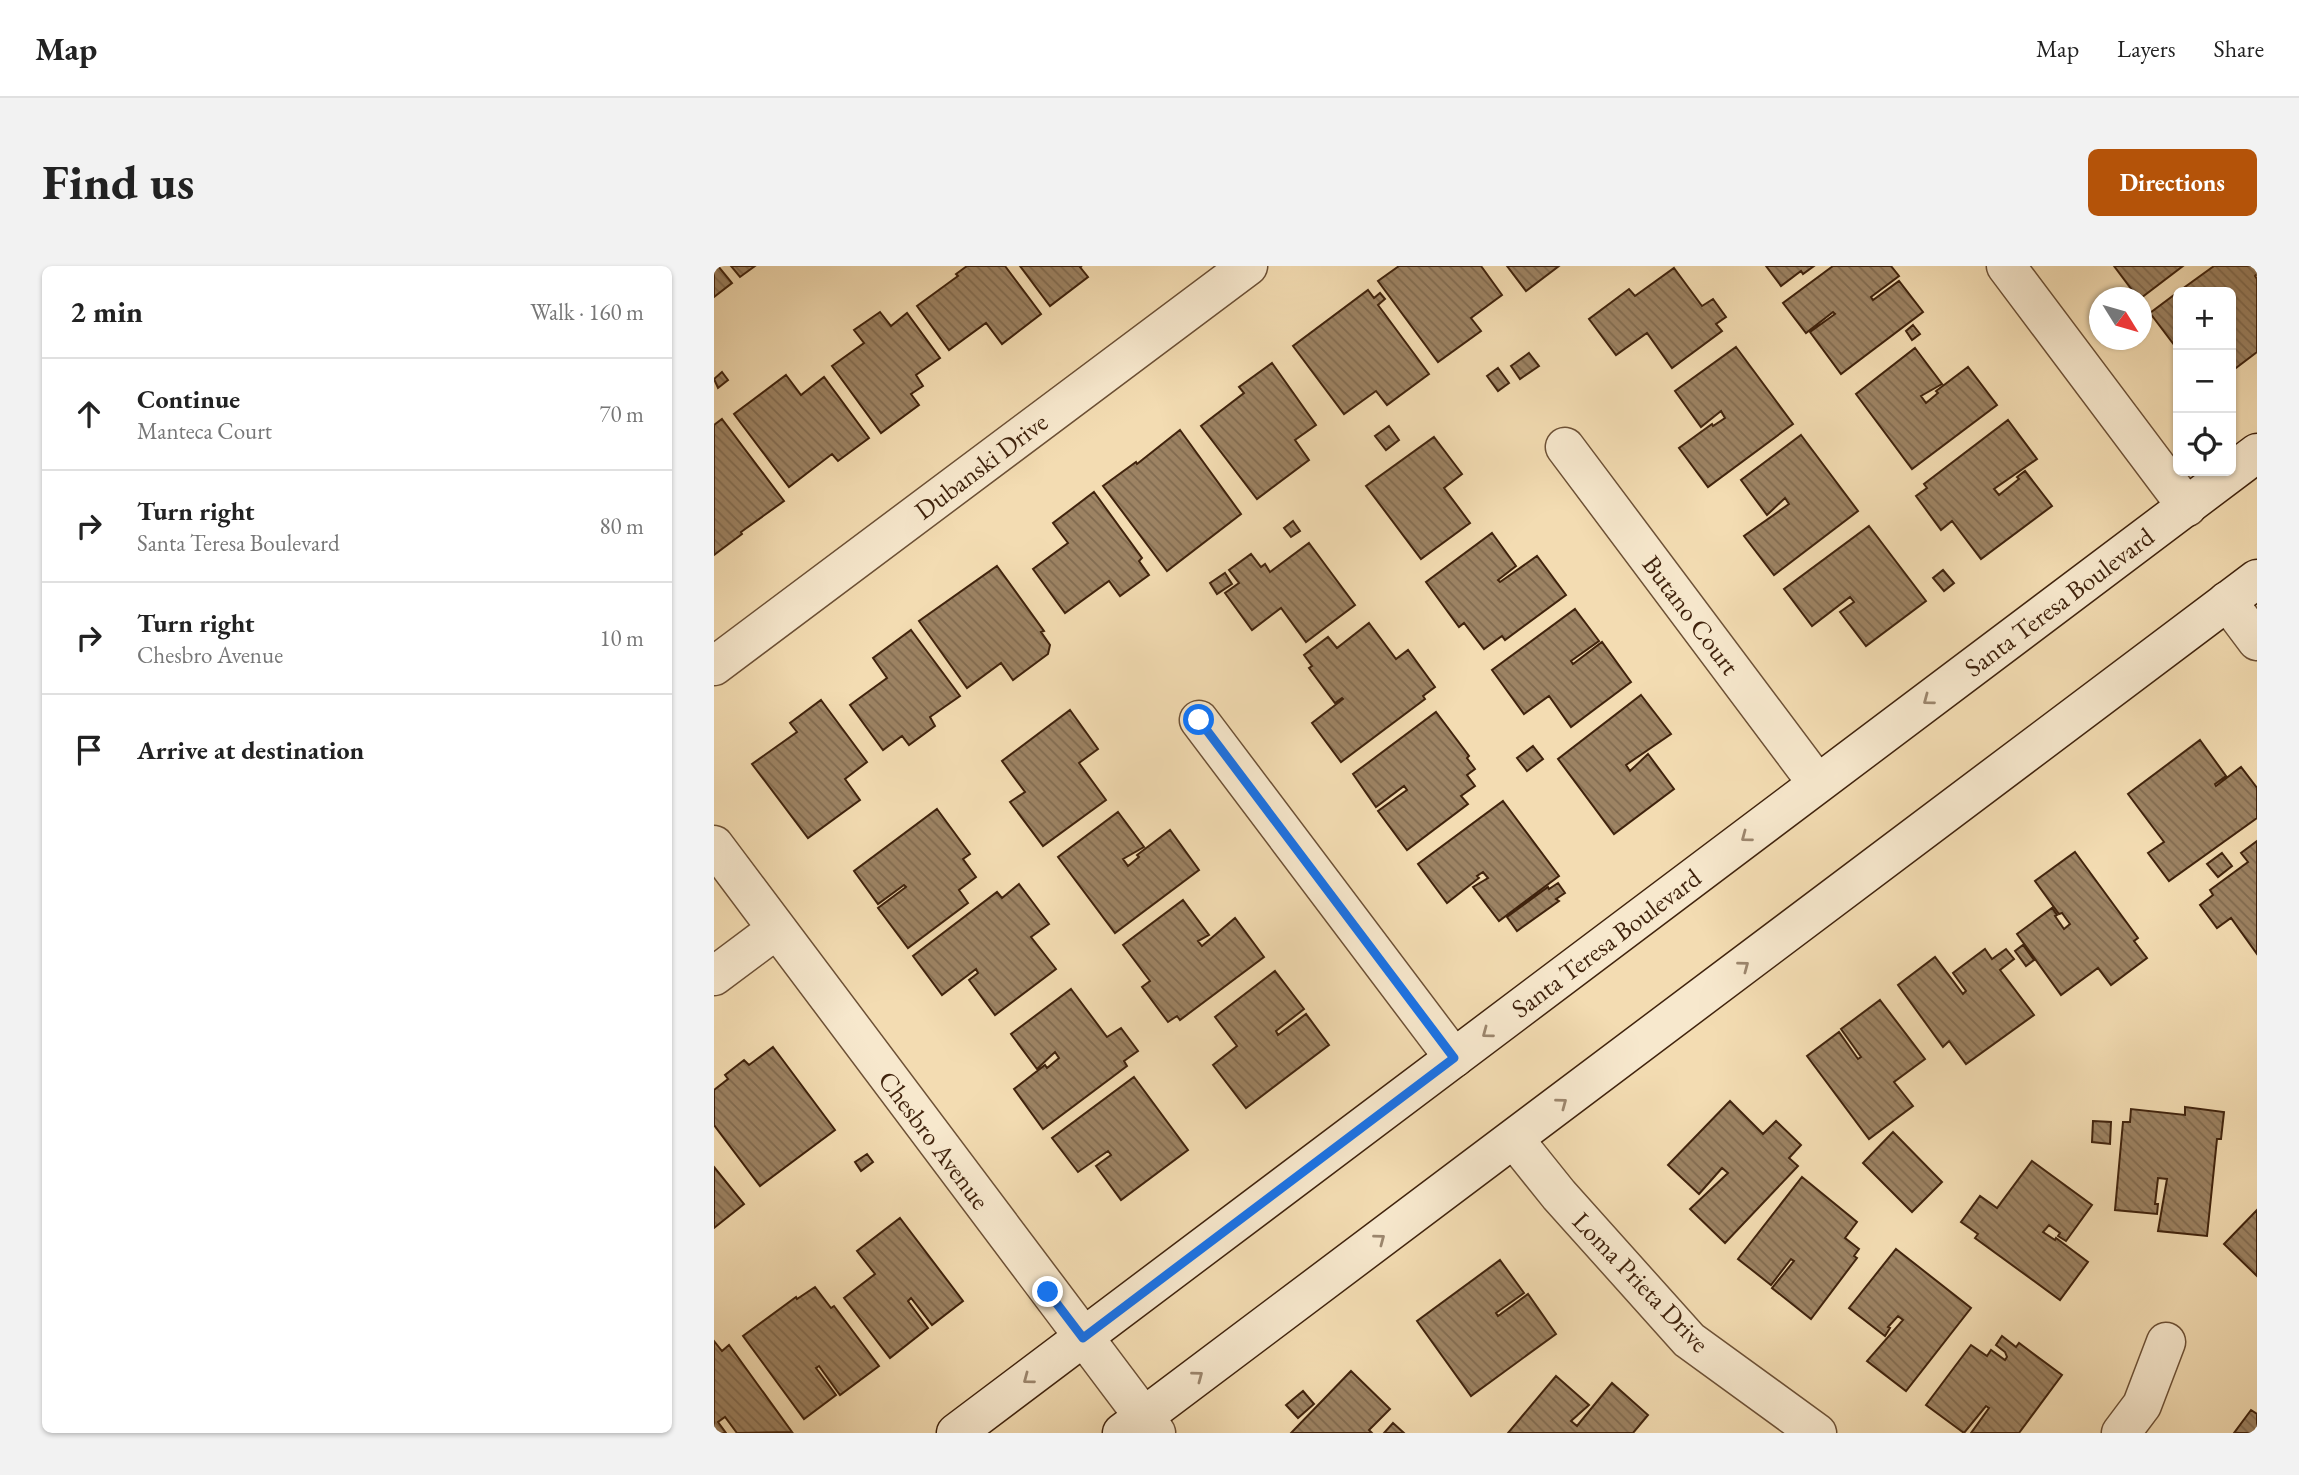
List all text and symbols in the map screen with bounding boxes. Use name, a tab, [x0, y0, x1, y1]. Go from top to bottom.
text: Map	[35, 27, 97, 70]
text: Map	[2036, 33, 2079, 64]
text: Layers	[2117, 33, 2176, 64]
text: Share	[2214, 33, 2264, 64]
button: Directions	[2088, 149, 2257, 216]
text: Find us	[42, 150, 194, 214]
north arrow	[2089, 287, 2152, 350]
map controls	[2173, 287, 2236, 476]
button: +	[2173, 287, 2236, 350]
text: 2 min	[70, 292, 143, 331]
text: Walk · 160 m	[530, 297, 644, 327]
button: −	[2173, 350, 2236, 413]
text: Continue	[137, 382, 240, 416]
icon: ahead	[70, 395, 108, 433]
text: 70 m	[599, 399, 644, 429]
street label: Dubanski Drive	[908, 405, 1054, 527]
button: locate	[2173, 413, 2236, 476]
text: Manteca Court	[137, 416, 272, 446]
text: Turn right	[137, 494, 255, 528]
icon: right	[70, 507, 108, 545]
text: 80 m	[599, 511, 644, 541]
street label: Santa Teresa Boulevard	[1957, 519, 2161, 684]
text: Santa Teresa Boulevard	[137, 528, 340, 558]
street label: Butano Court	[1635, 548, 1747, 682]
text: Turn right	[137, 606, 255, 640]
icon: right	[70, 619, 108, 657]
text: 10 m	[599, 623, 644, 653]
text: Chesbro Avenue	[137, 640, 283, 670]
one-way arrow	[1923, 692, 1936, 704]
route start	[1183, 704, 1214, 735]
icon: arrive	[70, 731, 108, 769]
text: Arrive at destination	[137, 733, 364, 767]
one-way arrow	[1741, 828, 1754, 841]
street label: Santa Teresa Boulevard	[1504, 860, 1708, 1025]
one-way arrow	[1736, 962, 1748, 974]
one-way arrow	[1482, 1025, 1494, 1038]
street label: Chesbro Avenue	[871, 1064, 997, 1216]
one-way arrow	[1554, 1099, 1567, 1111]
street label: Loma Prieta Drive	[1565, 1204, 1717, 1360]
one-way arrow	[1372, 1235, 1385, 1248]
route end	[1032, 1276, 1063, 1307]
one-way arrow	[1023, 1371, 1036, 1384]
one-way arrow	[1190, 1372, 1203, 1384]

